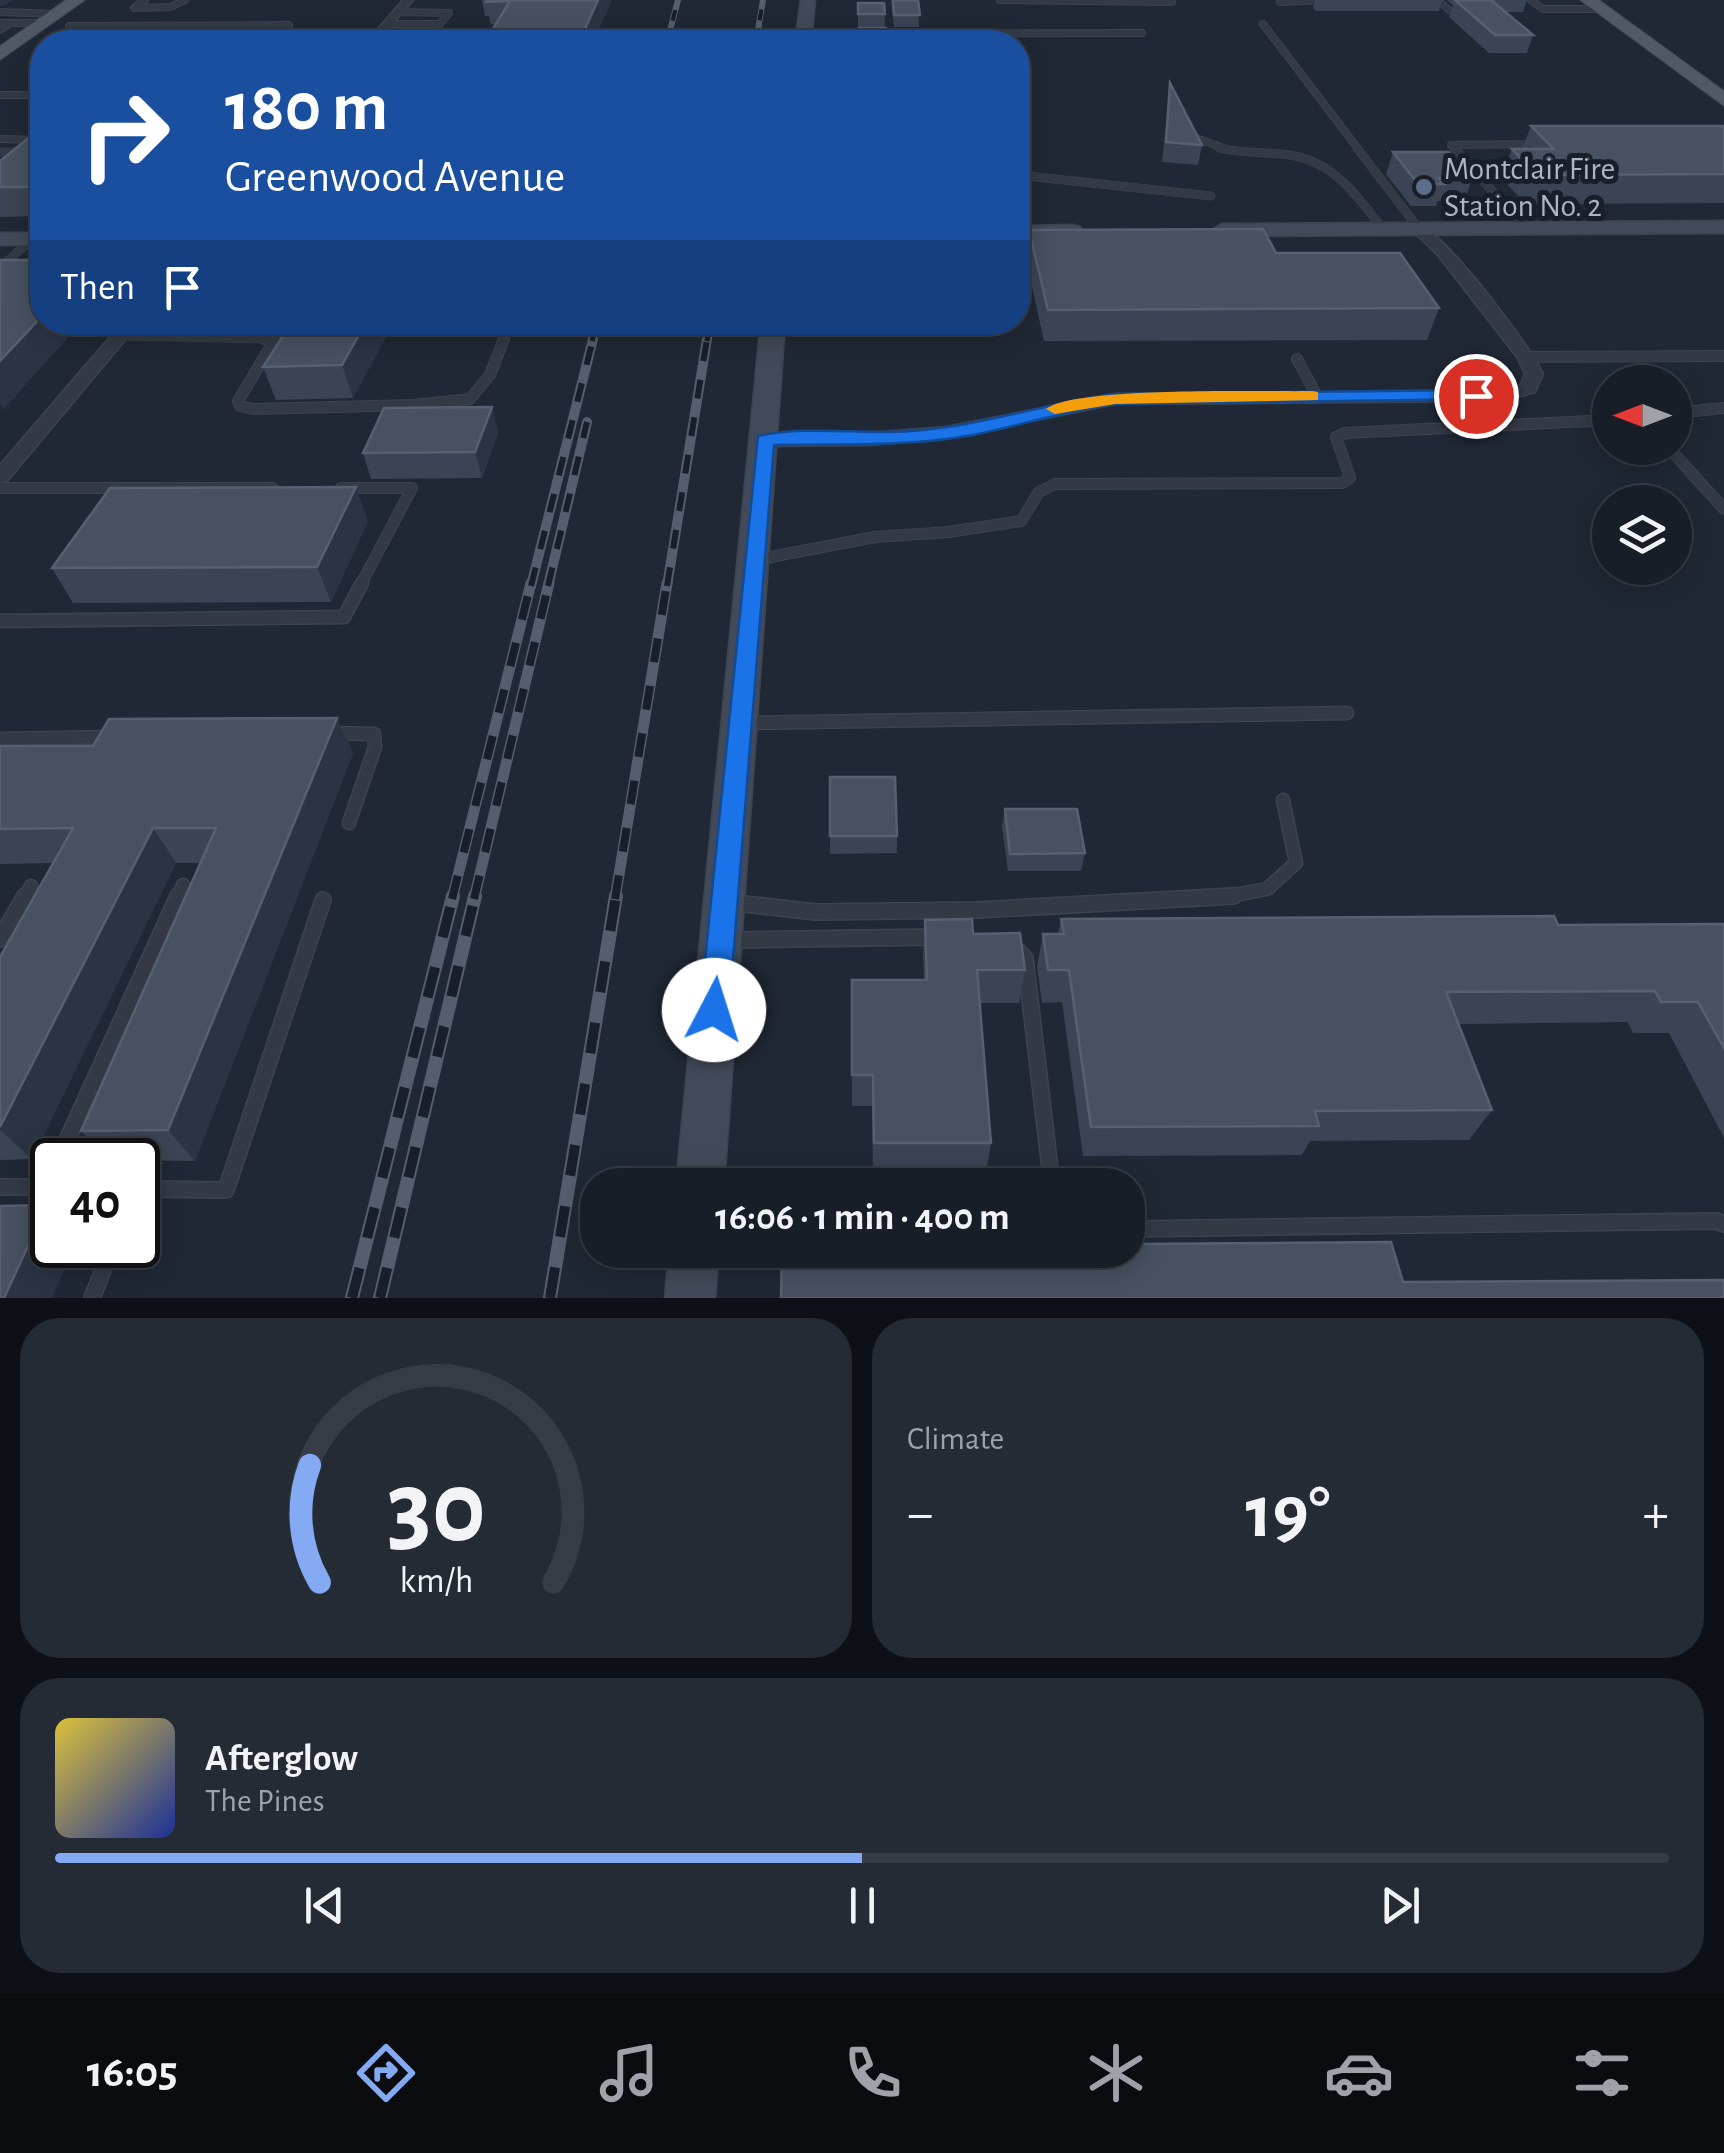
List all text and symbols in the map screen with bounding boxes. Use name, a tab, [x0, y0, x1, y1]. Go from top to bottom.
icon: right	[60, 70, 190, 200]
text: 180 m	[225, 73, 388, 143]
place label: Montclair Fire Station No. 2	[1444, 153, 1615, 222]
text: Greenwood Avenue	[225, 155, 565, 200]
marker: Montclair Fire Station No. 2	[1413, 176, 1435, 198]
icon: arrive	[155, 260, 210, 315]
text: Then	[60, 269, 135, 307]
pin	[1434, 354, 1519, 439]
north arrow	[1592, 365, 1692, 465]
map controls	[1592, 365, 1692, 585]
icon: arrive	[1449, 369, 1504, 424]
button: layers	[1592, 485, 1692, 585]
position arrow	[662, 958, 766, 1062]
speed limit sign: 40	[30, 1138, 160, 1268]
text: 16:06 · 1 min · 400 m	[715, 1199, 1010, 1237]
text: Climate	[907, 1423, 1004, 1455]
text: 30	[386, 1457, 486, 1561]
text: 19°	[1245, 1476, 1331, 1551]
text: −	[907, 1487, 933, 1542]
text: +	[1643, 1487, 1669, 1542]
text: km/h	[399, 1563, 473, 1599]
text: Afterglow	[205, 1740, 358, 1778]
text: The Pines	[205, 1785, 325, 1817]
icon: previous	[297, 1878, 352, 1933]
icon: pause	[835, 1878, 890, 1933]
icon: next	[1373, 1878, 1428, 1933]
icon: directions	[351, 2038, 421, 2108]
icon: music	[594, 2038, 664, 2108]
icon: phone	[838, 2038, 908, 2108]
icon: climate	[1081, 2038, 1151, 2108]
icon: car	[1324, 2038, 1394, 2108]
icon: filters	[1567, 2038, 1637, 2108]
text: 16:05	[87, 2050, 178, 2095]

